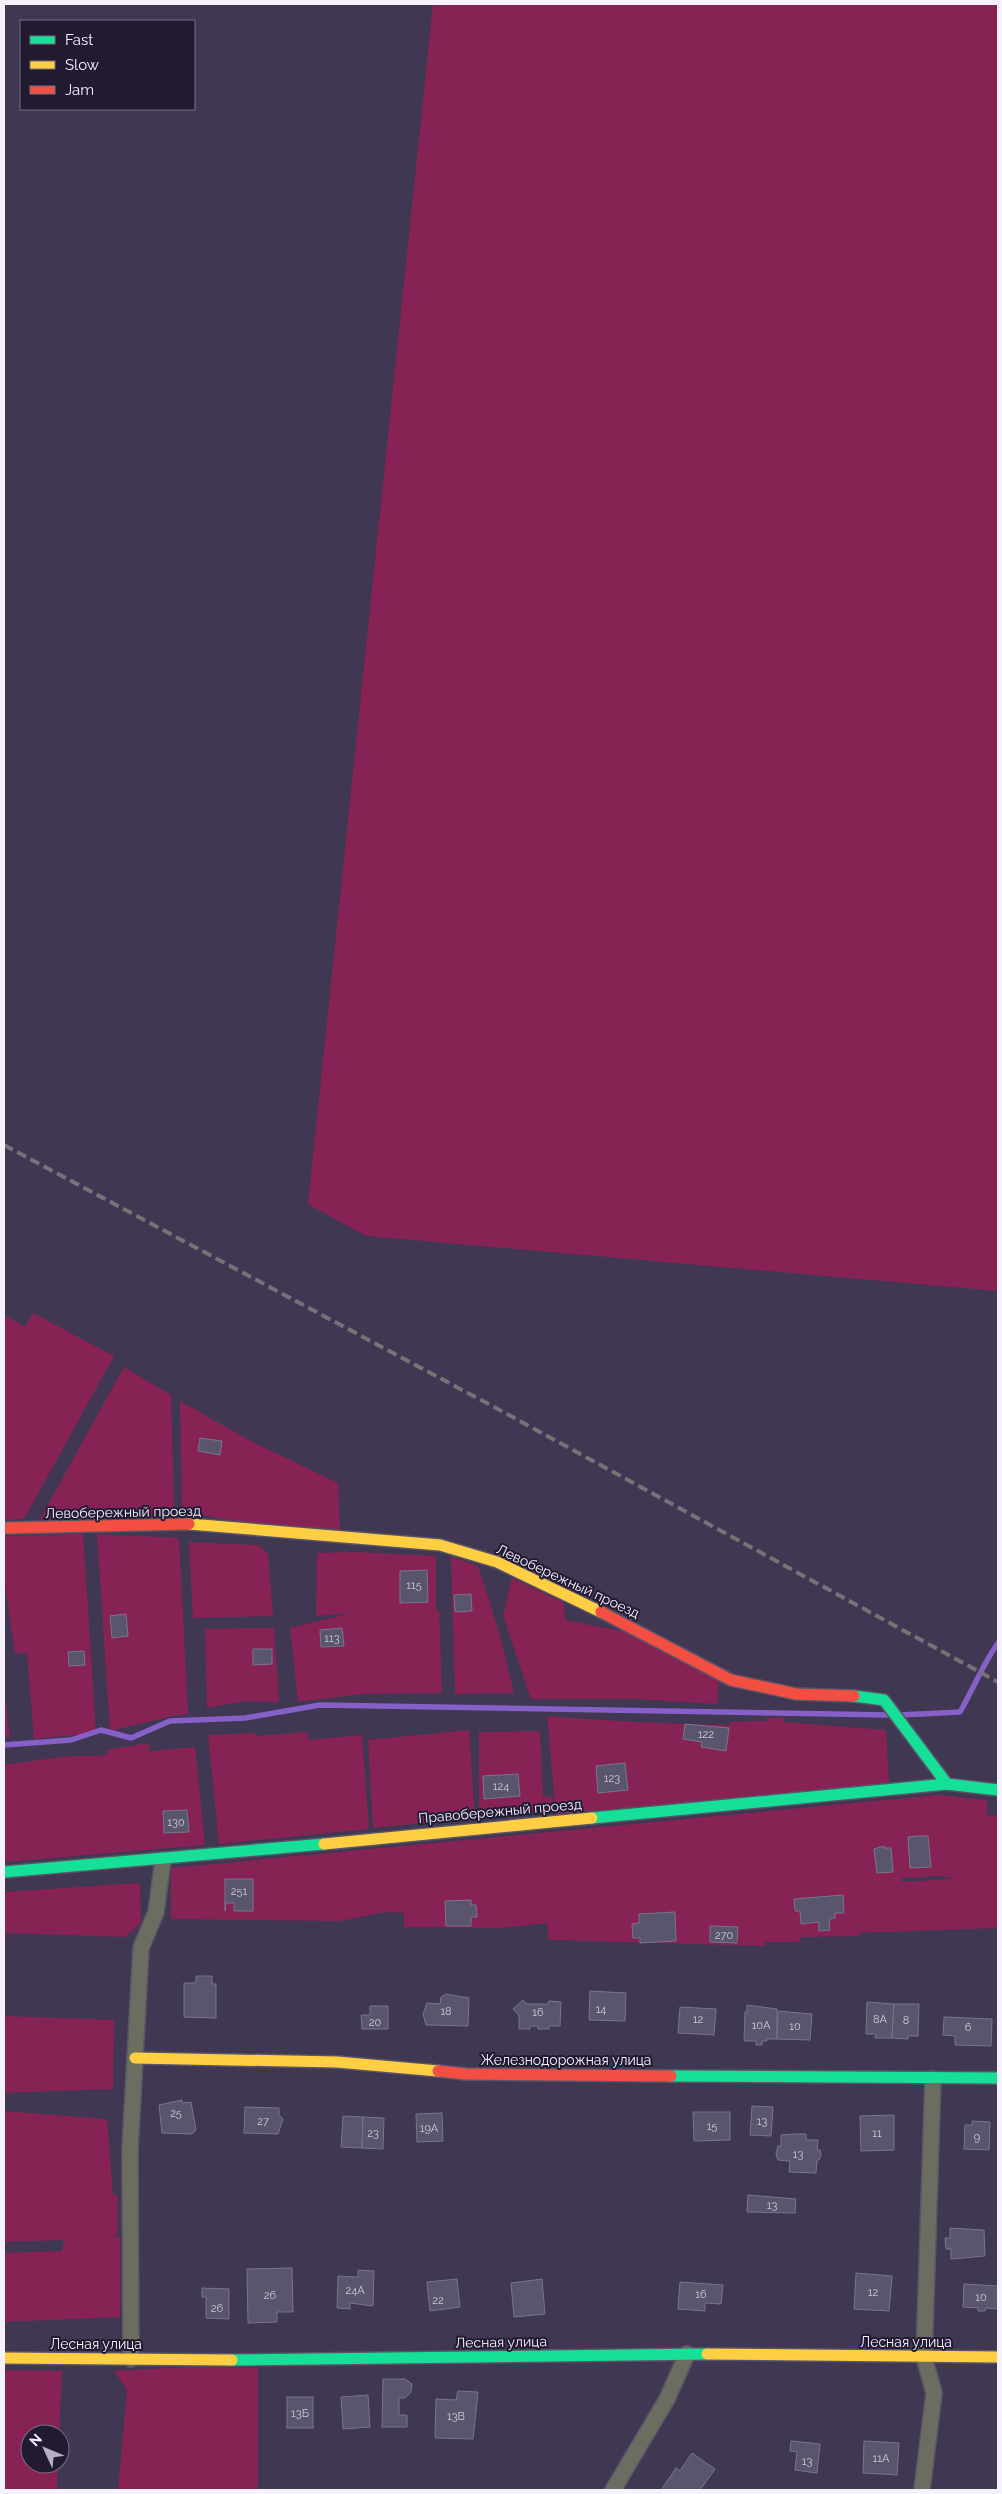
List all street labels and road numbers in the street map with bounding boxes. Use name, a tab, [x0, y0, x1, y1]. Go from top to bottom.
street label: Левобережный проезд	[45, 1503, 201, 1521]
street label: Левобережный проезд	[494, 1541, 642, 1621]
street label: Правобережный проезд	[418, 1796, 582, 1826]
street label: Железнодорожная улица	[481, 2052, 652, 2068]
street label: Лесная улица	[455, 2333, 547, 2351]
street label: Лесная улица	[860, 2334, 952, 2350]
street label: Лесная улица	[50, 2336, 142, 2352]

